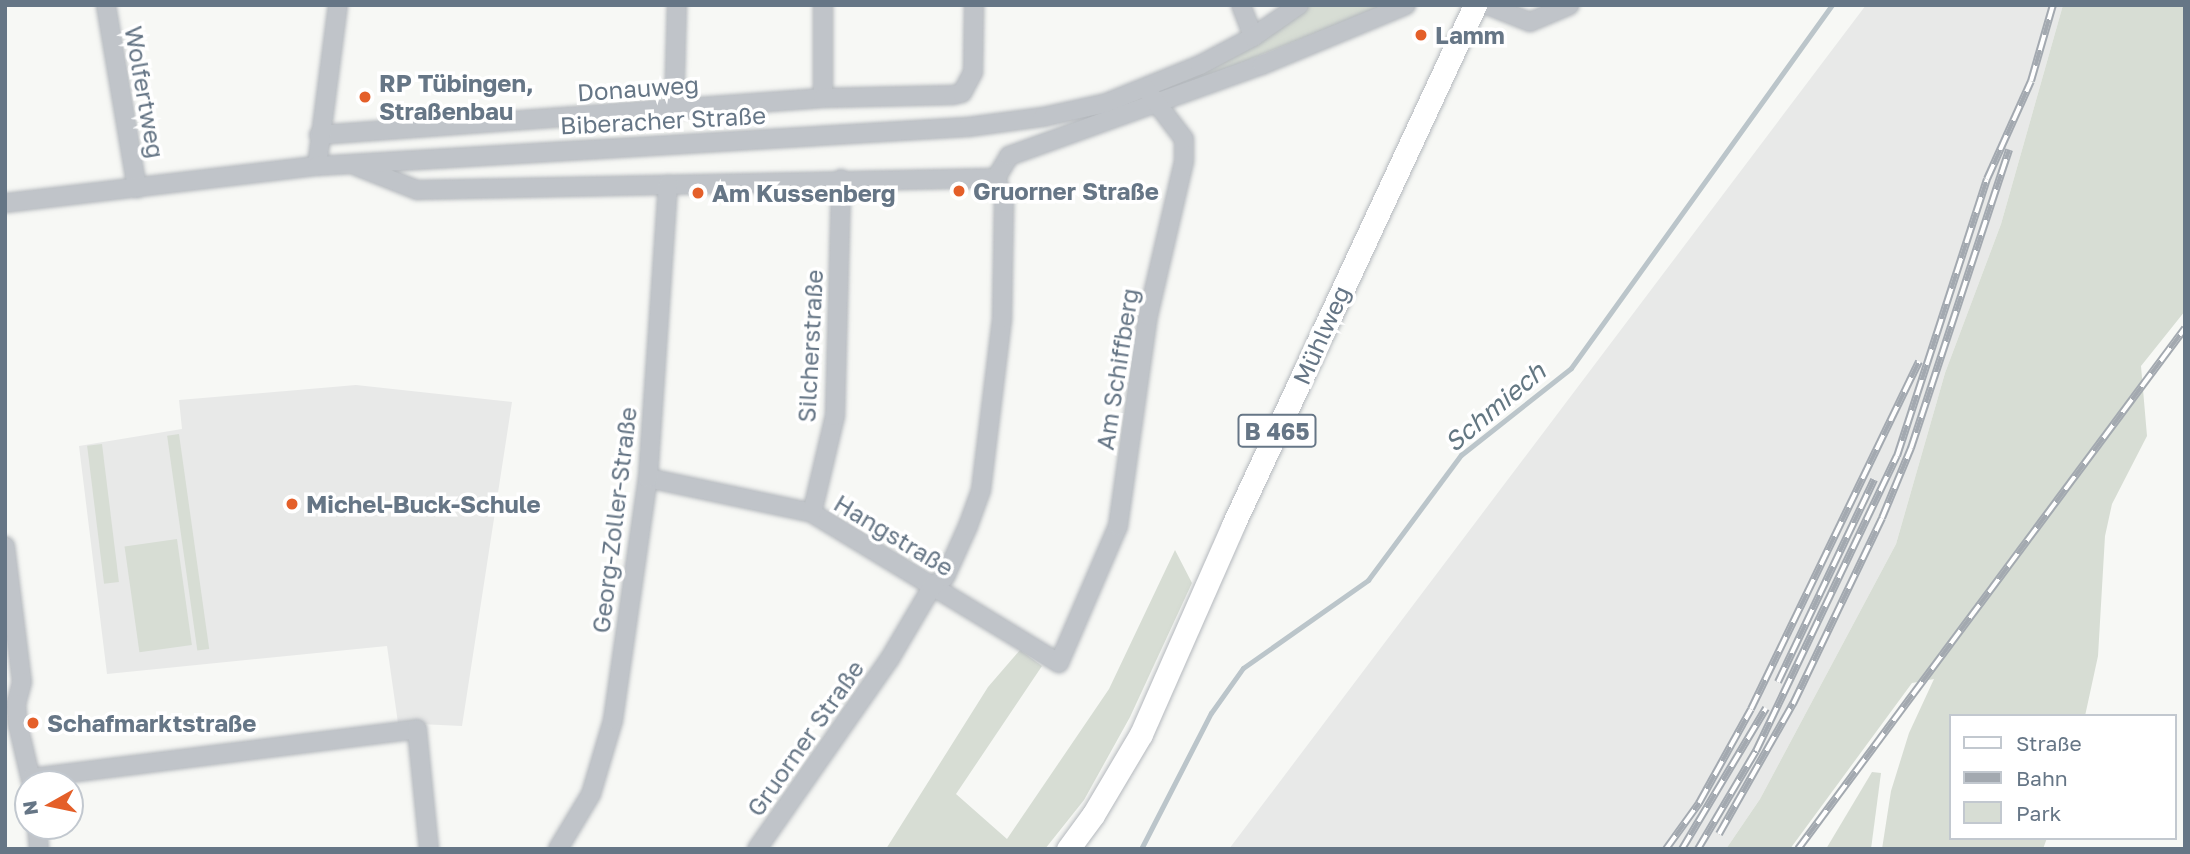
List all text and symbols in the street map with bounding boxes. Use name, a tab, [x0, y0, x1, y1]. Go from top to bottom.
place label: Lamm	[1435, 21, 1505, 49]
street label: Wolfertweg	[119, 24, 171, 160]
marker: Lamm	[1413, 27, 1429, 43]
place label: RP Tübingen, Straßenbau	[379, 69, 534, 125]
street label: Donauweg	[576, 69, 700, 107]
marker: RP Tübingen, Straßenbau	[357, 89, 373, 105]
street label: Biberacher Straße	[559, 100, 767, 140]
place label: Gruorner Straße	[973, 177, 1159, 205]
place label: Am Kussenberg	[712, 179, 896, 207]
marker: Gruorner Straße	[951, 183, 967, 199]
marker: Am Kussenberg	[690, 185, 706, 201]
street label: Silcherstraße	[792, 269, 828, 423]
street label: Mühlweg	[1286, 281, 1356, 389]
street label: Am Schiffberg	[1090, 286, 1144, 452]
water label: Schmiech	[1438, 356, 1552, 458]
street label: Georg-Zoller-Straße	[586, 405, 642, 635]
road number: B 465	[1237, 412, 1317, 450]
street label: Hangstraße	[829, 488, 959, 582]
place label: Michel-Buck-Schule	[306, 490, 541, 518]
marker: Michel-Buck-Schule	[284, 496, 300, 512]
street label: Gruorner Straße	[741, 655, 869, 821]
place label: Schafmarktstraße	[47, 709, 257, 737]
legend	[1948, 714, 2176, 840]
marker: Schafmarktstraße	[25, 715, 41, 731]
text: Straße	[2016, 730, 2082, 756]
text: Bahn	[2016, 765, 2068, 791]
north arrow	[14, 770, 84, 840]
text: N	[17, 799, 42, 817]
text: Park	[2016, 800, 2061, 826]

